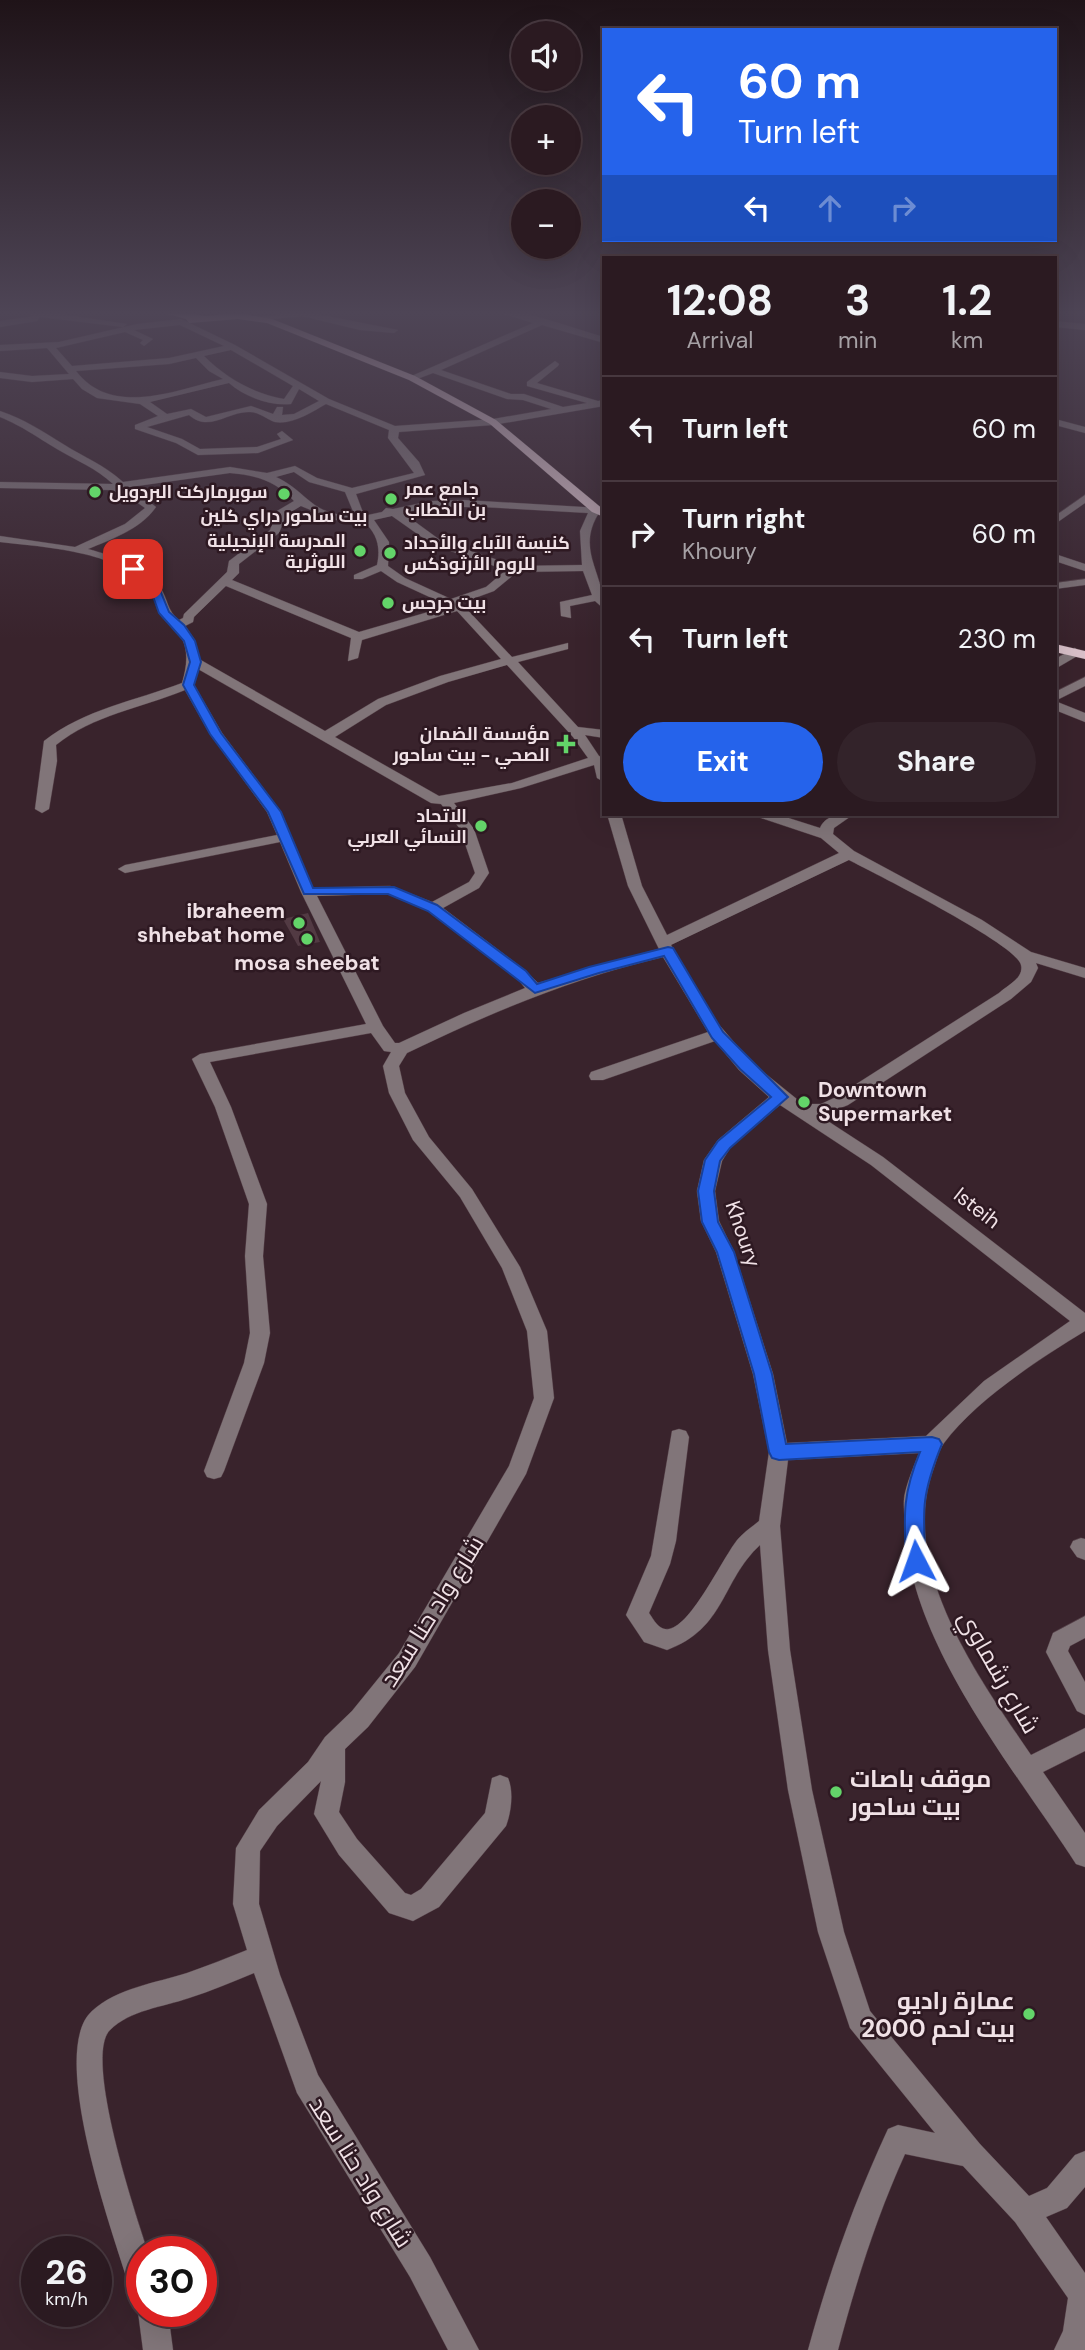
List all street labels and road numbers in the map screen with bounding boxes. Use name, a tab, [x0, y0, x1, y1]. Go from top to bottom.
street label: Isteih	[948, 1181, 1006, 1235]
street label: Khoury	[719, 1197, 767, 1271]
street label: شارع واد حنا سعد	[373, 1530, 492, 1693]
street label: شارع رشماوي	[949, 1605, 1047, 1741]
street label: شارع واد حنا سعد	[301, 2091, 420, 2254]

